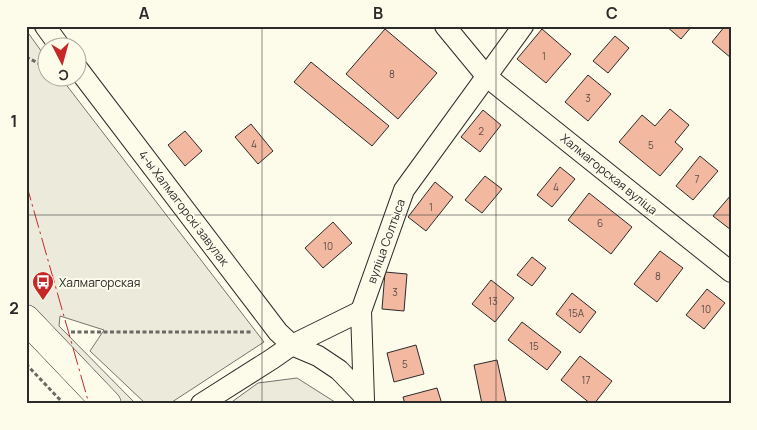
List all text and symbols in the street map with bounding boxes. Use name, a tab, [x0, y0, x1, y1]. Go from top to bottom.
text: A	[139, 2, 150, 24]
text: B	[373, 2, 383, 24]
text: C	[606, 2, 618, 24]
north arrow	[38, 38, 88, 88]
house number: 1	[542, 49, 546, 63]
text: С	[57, 65, 70, 85]
house number: 8	[389, 67, 395, 81]
house number: 3	[585, 91, 591, 105]
text: 1	[10, 110, 18, 132]
house number: 2	[478, 124, 484, 138]
street label: Халмагорская вуліца	[557, 130, 661, 218]
house number: 4	[251, 137, 257, 151]
house number: 5	[648, 138, 654, 152]
street label: 4-ы Халмагорскі завулак	[135, 147, 234, 270]
house number: 7	[694, 172, 700, 186]
house number: 4	[553, 180, 559, 194]
street label: вуліца Солтыса	[363, 196, 409, 286]
house number: 1	[429, 200, 433, 214]
house number: 6	[597, 216, 603, 230]
house number: 10	[323, 239, 333, 253]
house number: 8	[655, 269, 661, 283]
bus stop icon: Халмагорская	[31, 270, 55, 301]
place label: Халмагорская	[59, 274, 140, 291]
house number: 3	[392, 285, 398, 299]
house number: 13	[488, 294, 498, 308]
text: 2	[9, 297, 19, 319]
house number: 10	[701, 302, 711, 316]
house number: 15А	[568, 306, 585, 320]
house number: 15	[529, 339, 539, 353]
house number: 5	[402, 357, 408, 371]
house number: 17	[582, 373, 590, 387]

